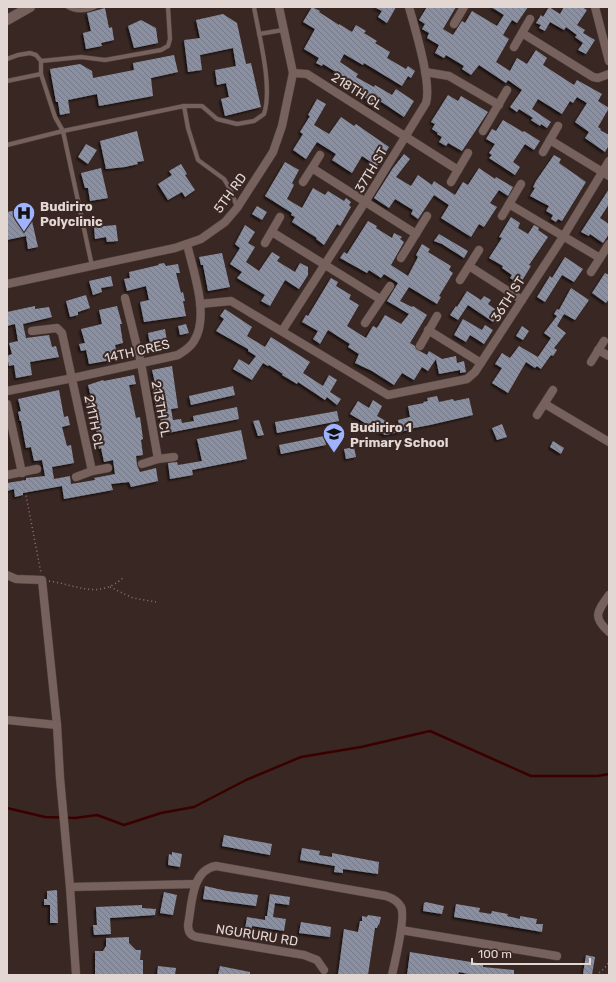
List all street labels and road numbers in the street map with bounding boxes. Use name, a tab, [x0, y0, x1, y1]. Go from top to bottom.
street label: 218TH CL	[329, 69, 386, 113]
street label: 37TH ST	[352, 144, 391, 195]
street label: 5TH RD	[211, 170, 249, 216]
street label: 36TH ST	[488, 273, 528, 324]
street label: 14TH CRES	[103, 336, 171, 366]
street label: 213TH CL	[149, 380, 173, 439]
street label: 211TH CL	[81, 394, 107, 451]
street label: NGURURU RD	[215, 921, 299, 949]

